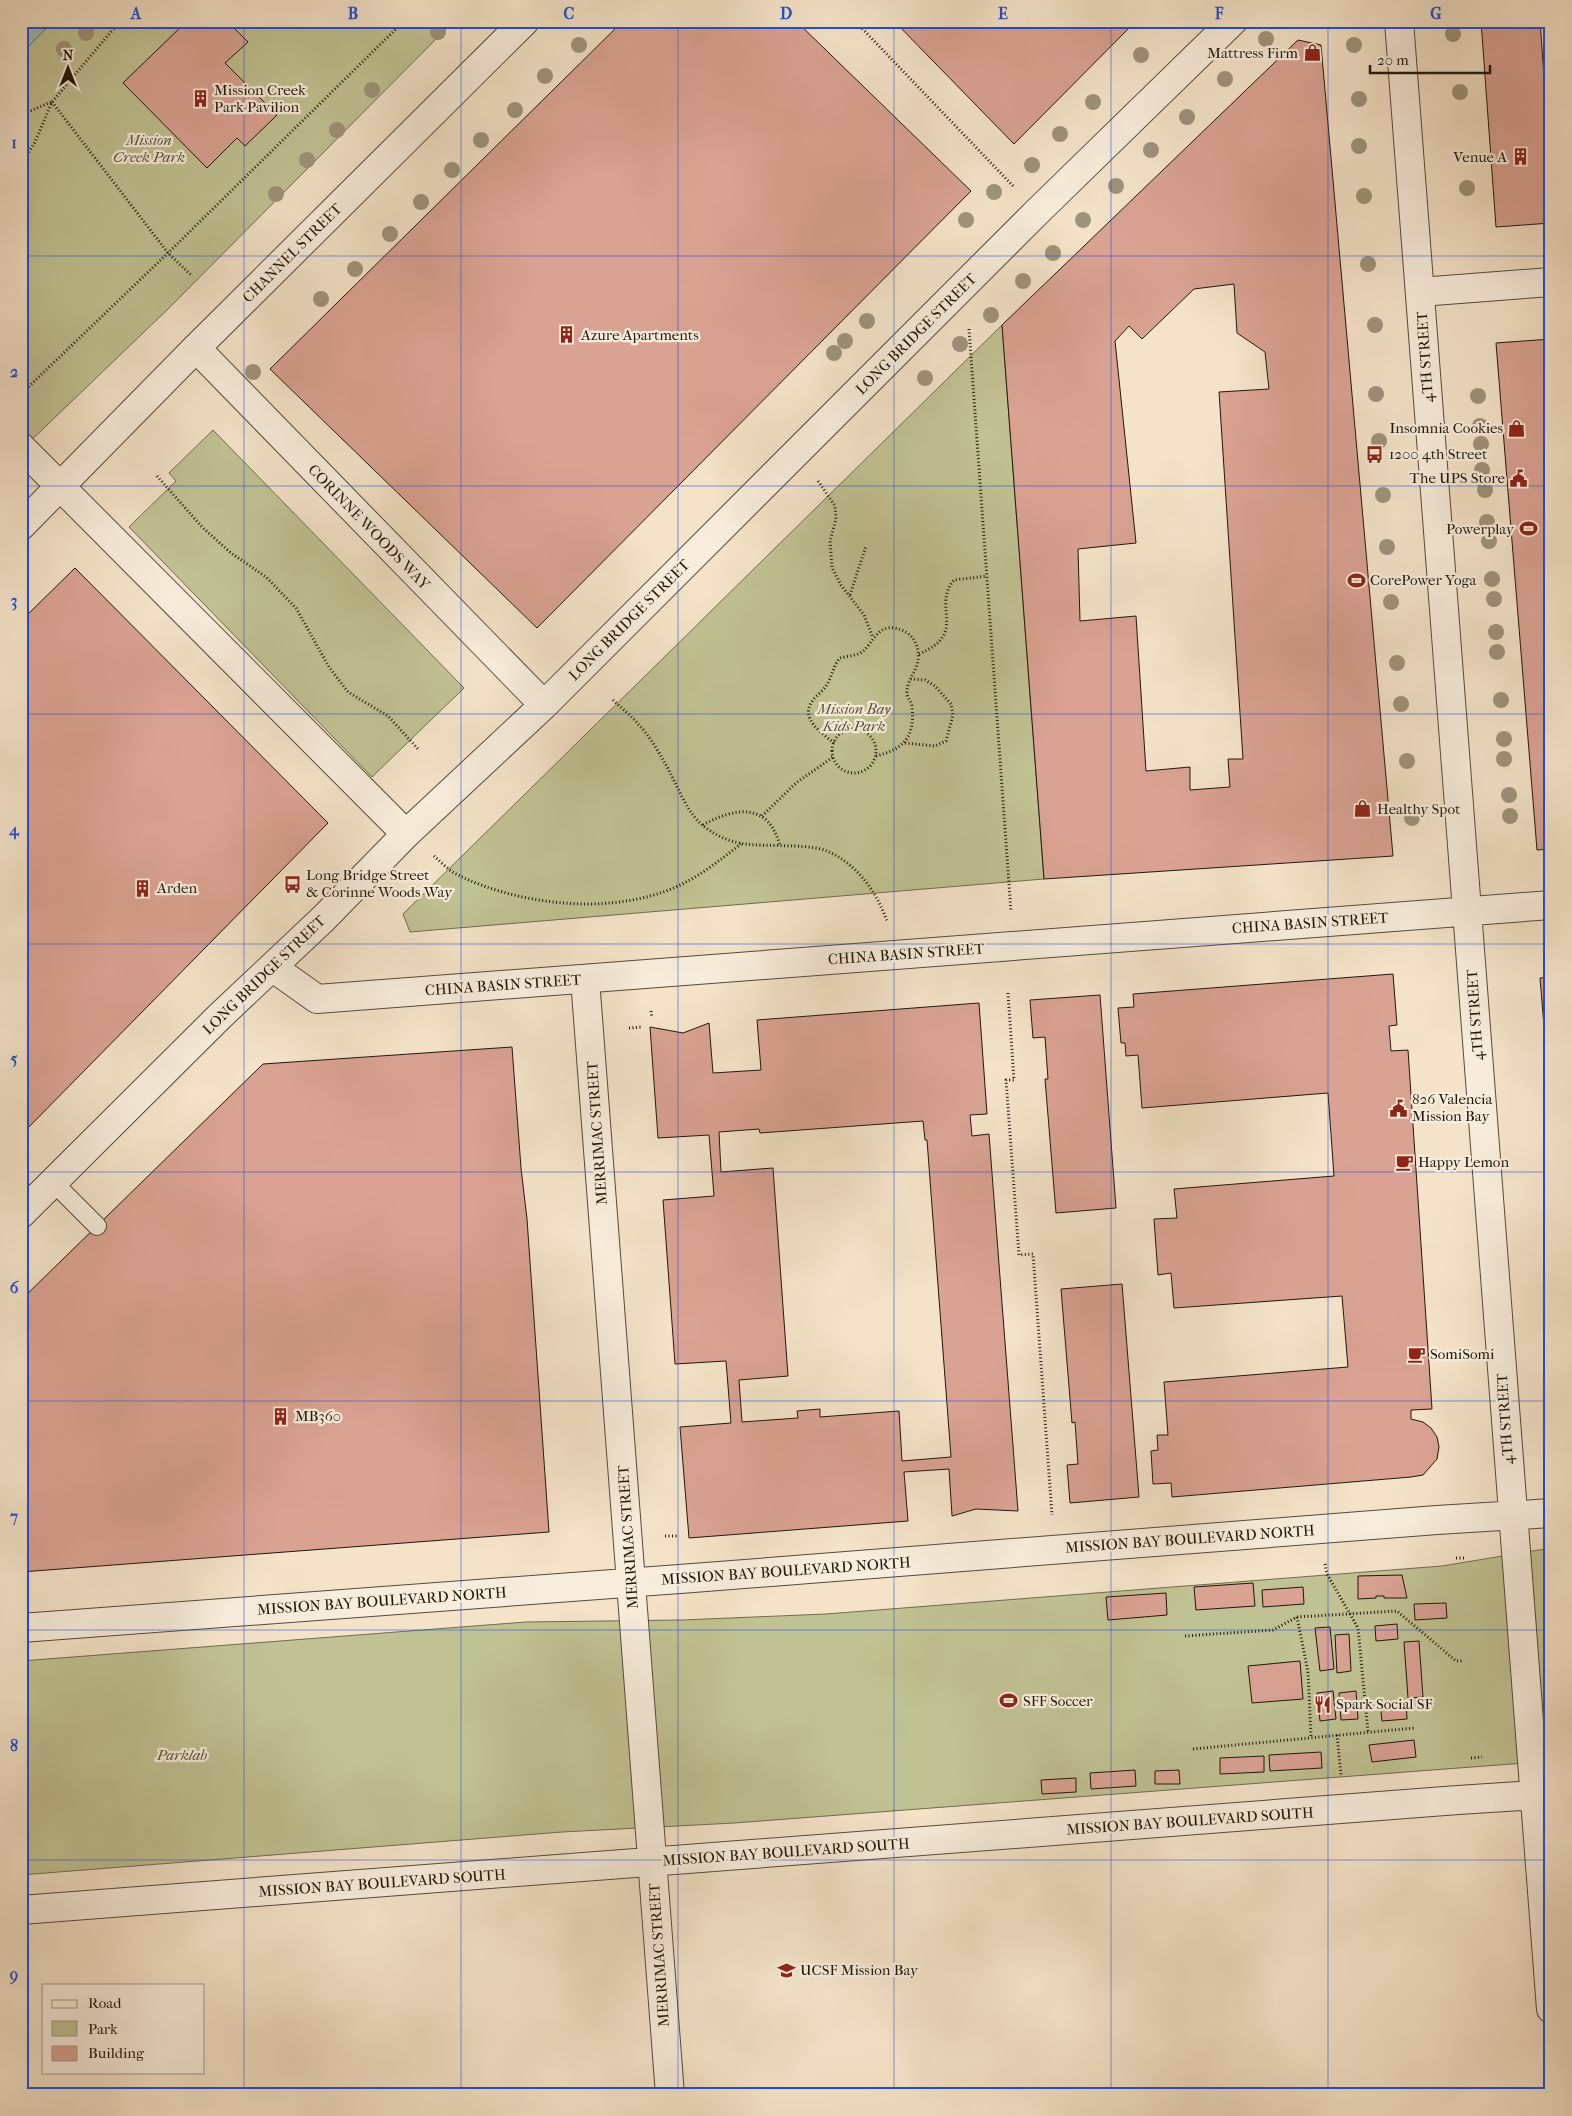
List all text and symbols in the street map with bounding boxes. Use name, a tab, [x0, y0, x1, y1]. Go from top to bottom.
text: A	[130, 4, 142, 23]
text: B	[348, 4, 358, 23]
text: C	[564, 4, 575, 23]
text: D	[780, 4, 792, 23]
text: E	[998, 4, 1008, 23]
text: F	[1214, 4, 1224, 23]
text: G	[1430, 4, 1442, 23]
north arrow	[42, 42, 92, 92]
scale bar	[1370, 42, 1490, 74]
shop icon: Mattress Firm	[1302, 43, 1322, 63]
place label: Mattress Firm	[1207, 44, 1299, 62]
text: N	[63, 47, 74, 64]
text: 20 m	[1377, 51, 1409, 69]
place label: Mission Creek Park Pavilion	[214, 81, 306, 116]
building icon: Mission Creek Park Pavilion	[190, 89, 210, 109]
park label: Mission Creek Park	[113, 131, 185, 166]
text: 1	[11, 133, 17, 152]
building icon: Venue A	[1511, 147, 1531, 167]
place label: Venue A	[1452, 148, 1507, 166]
street label: CHANNEL STREET	[239, 199, 346, 306]
street label: LONG BRIDGE STREET	[852, 269, 981, 398]
street label: 4TH STREET	[1413, 310, 1437, 403]
building icon: Azure Apartments	[557, 325, 577, 345]
place label: Azure Apartments	[580, 326, 699, 344]
text: 2	[10, 362, 18, 381]
shop icon: Insomnia Cookies	[1507, 418, 1527, 438]
place label: Insomnia Cookies	[1389, 419, 1503, 437]
bus stop icon: 1200 4th Street	[1365, 444, 1385, 464]
place label: 1200 4th Street	[1389, 445, 1488, 463]
street label: CORINNE WOODS WAY	[304, 461, 434, 594]
public building icon: The UPS Store	[1509, 468, 1529, 488]
place label: The UPS Store	[1410, 469, 1506, 487]
sports icon: Powerplay	[1518, 519, 1538, 539]
place label: Powerplay	[1446, 520, 1515, 538]
street label: LONG BRIDGE STREET	[565, 555, 694, 684]
sports icon: CorePower Yoga	[1346, 570, 1366, 590]
place label: CorePower Yoga	[1370, 571, 1478, 589]
text: 3	[11, 591, 17, 611]
park label: Mission Bay Kids Park	[817, 700, 891, 735]
shop icon: Healthy Spot	[1353, 799, 1373, 819]
place label: Healthy Spot	[1377, 800, 1461, 818]
text: 4	[8, 820, 20, 840]
place label: Long Bridge Street & Corinne Woods Way	[306, 866, 453, 901]
bus stop icon: Long Bridge Street & Corinne Woods Way	[282, 874, 302, 894]
building icon: Arden	[133, 878, 153, 898]
place label: Arden	[156, 879, 198, 897]
street label: CHINA BASIN STREET	[1231, 908, 1390, 937]
street label: LONG BRIDGE STREET	[199, 911, 330, 1038]
street label: CHINA BASIN STREET	[827, 939, 986, 968]
street label: 4TH STREET	[1463, 968, 1487, 1061]
street label: CHINA BASIN STREET	[424, 970, 583, 999]
text: 5	[11, 1049, 18, 1068]
street label: MERRIMAC STREET	[583, 1060, 611, 1205]
place label: 826 Valencia Mission Bay	[1412, 1090, 1493, 1125]
public building icon: 826 Valencia Mission Bay	[1388, 1098, 1408, 1118]
cafe icon: Happy Lemon	[1394, 1152, 1414, 1172]
place label: Happy Lemon	[1418, 1153, 1509, 1171]
text: 6	[10, 1278, 19, 1297]
cafe icon: SomiSomi	[1406, 1344, 1426, 1364]
place label: SomiSomi	[1430, 1345, 1495, 1363]
street label: 4TH STREET	[1493, 1372, 1517, 1465]
building icon: MB360	[271, 1406, 291, 1426]
place label: MB360	[295, 1407, 341, 1425]
street label: MERRIMAC STREET	[614, 1464, 642, 1609]
text: 7	[9, 1507, 18, 1526]
street label: MISSION BAY BOULEVARD NORTH	[1065, 1521, 1316, 1557]
street label: MISSION BAY BOULEVARD NORTH	[661, 1553, 912, 1589]
street label: MISSION BAY BOULEVARD NORTH	[257, 1583, 508, 1619]
sports icon: SFF Soccer	[999, 1691, 1019, 1711]
place label: SFF Soccer	[1023, 1692, 1093, 1710]
restaurant icon: Spark Social SF	[1312, 1694, 1332, 1714]
place label: Spark Social SF	[1336, 1695, 1433, 1713]
text: 8	[10, 1736, 18, 1755]
park label: Parklab	[156, 1746, 207, 1764]
street label: MISSION BAY BOULEVARD SOUTH	[1066, 1803, 1314, 1839]
street label: MISSION BAY BOULEVARD SOUTH	[662, 1834, 910, 1870]
street label: MISSION BAY BOULEVARD SOUTH	[258, 1865, 506, 1901]
street label: MERRIMAC STREET	[645, 1882, 673, 2027]
school or university icon: UCSF Mission Bay	[776, 1960, 796, 1980]
place label: UCSF Mission Bay	[800, 1961, 919, 1979]
text: 9	[9, 1965, 18, 1985]
legend	[42, 1984, 205, 2074]
text: Road	[88, 1994, 122, 2012]
text: Park	[88, 2020, 118, 2038]
text: Building	[88, 2044, 145, 2062]

